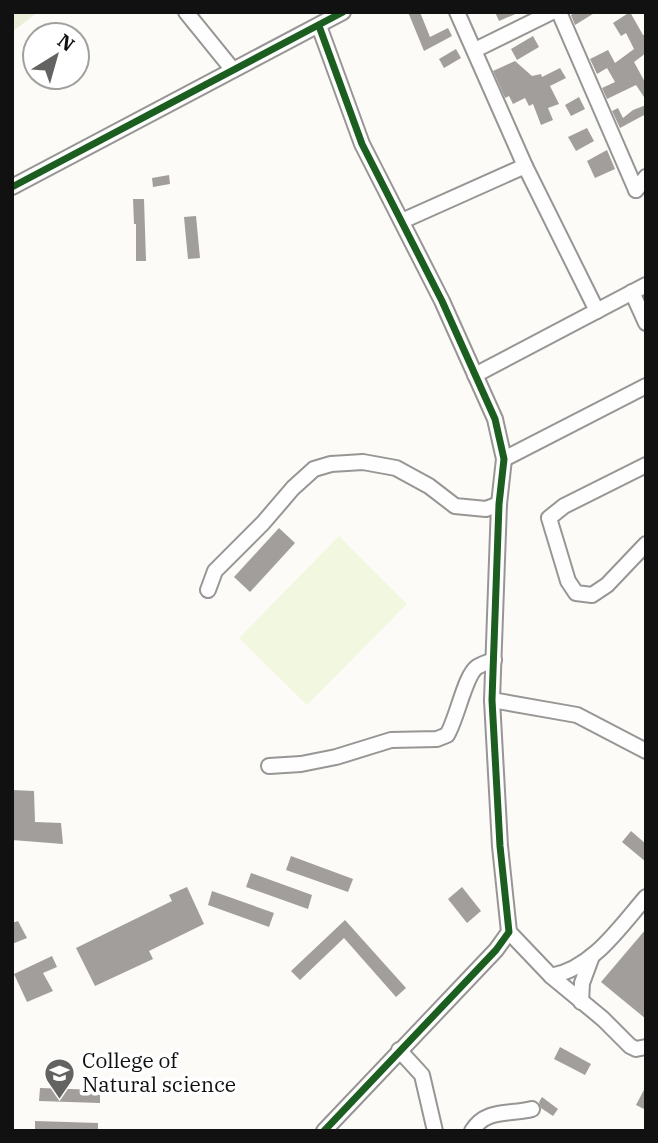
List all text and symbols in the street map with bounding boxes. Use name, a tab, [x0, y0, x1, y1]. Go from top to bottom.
north arrow	[21, 21, 91, 91]
text: N	[53, 28, 79, 57]
place label: College of Natural science	[82, 1046, 236, 1098]
school or university icon: College of Natural science	[42, 1056, 76, 1100]

